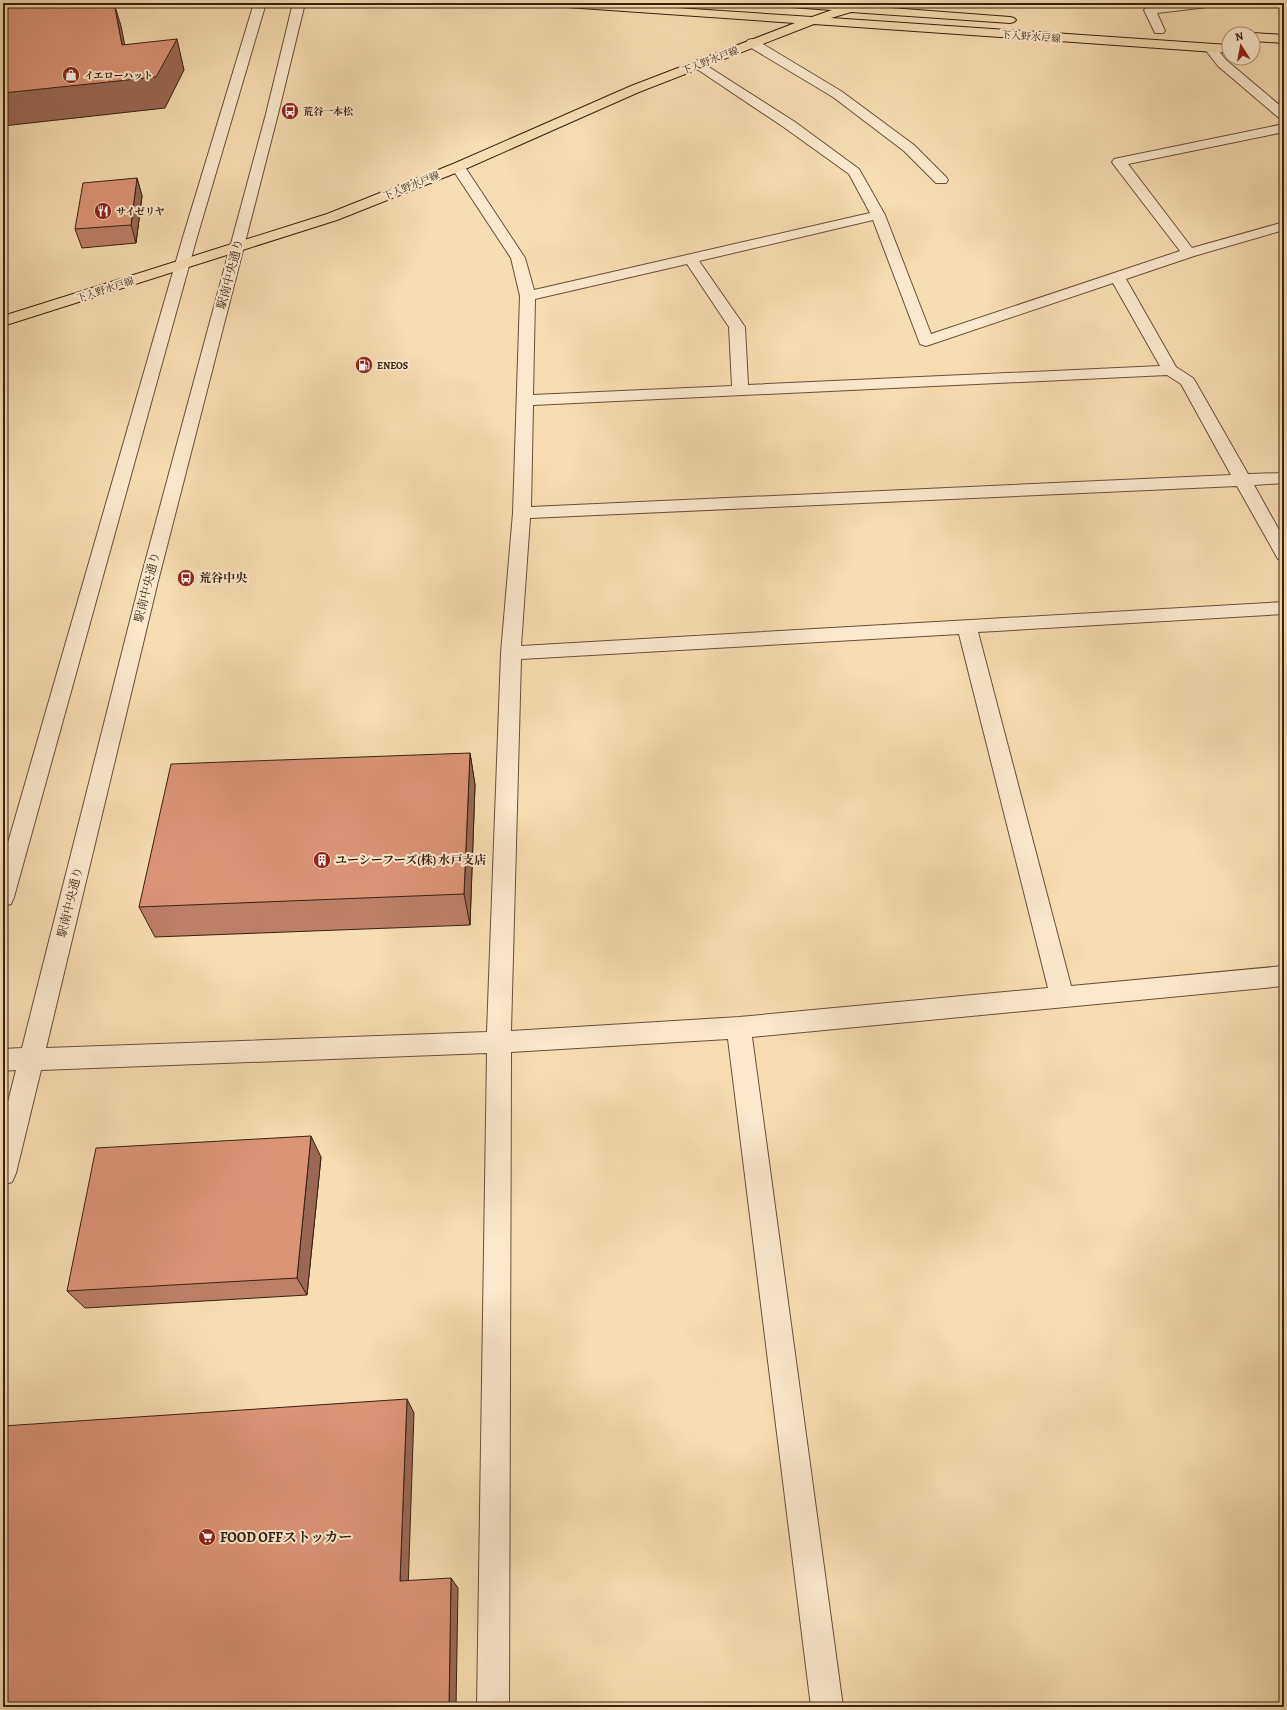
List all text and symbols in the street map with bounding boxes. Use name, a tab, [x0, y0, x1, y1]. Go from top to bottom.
north arrow	[1221, 26, 1261, 66]
street label: 下入野水戸線	[1001, 28, 1061, 45]
text: N	[1234, 29, 1245, 45]
street label: 下入野水戸線	[680, 44, 741, 77]
shop icon: イエローハット	[61, 65, 81, 85]
place label: イエローハット	[84, 69, 153, 82]
bus stop icon: 荒谷一本松	[280, 101, 300, 121]
place label: 荒谷一本松	[303, 105, 353, 118]
street label: 下入野水戸線	[381, 168, 441, 203]
restaurant icon: サイゼリヤ	[93, 201, 113, 221]
place label: サイゼリヤ	[116, 205, 165, 218]
street label: 駅南中央通り	[213, 237, 247, 311]
street label: 下入野水戸線	[75, 274, 136, 305]
fuel station icon: ENEOS	[354, 355, 374, 375]
place label: ENEOS	[377, 359, 408, 372]
street label: 駅南中央通り	[131, 550, 163, 624]
bus stop icon: 荒谷中央	[176, 568, 196, 588]
place label: 荒谷中央	[199, 570, 248, 586]
building icon: ユーシーフーズ(株) 水戸支店	[312, 850, 332, 870]
place label: ユーシーフーズ(株) 水戸支店	[335, 852, 486, 868]
street label: 駅南中央通り	[54, 865, 86, 939]
supermarket icon: FOOD OFFストッカー	[197, 1527, 217, 1547]
place label: FOOD OFFストッカー	[220, 1528, 352, 1547]

